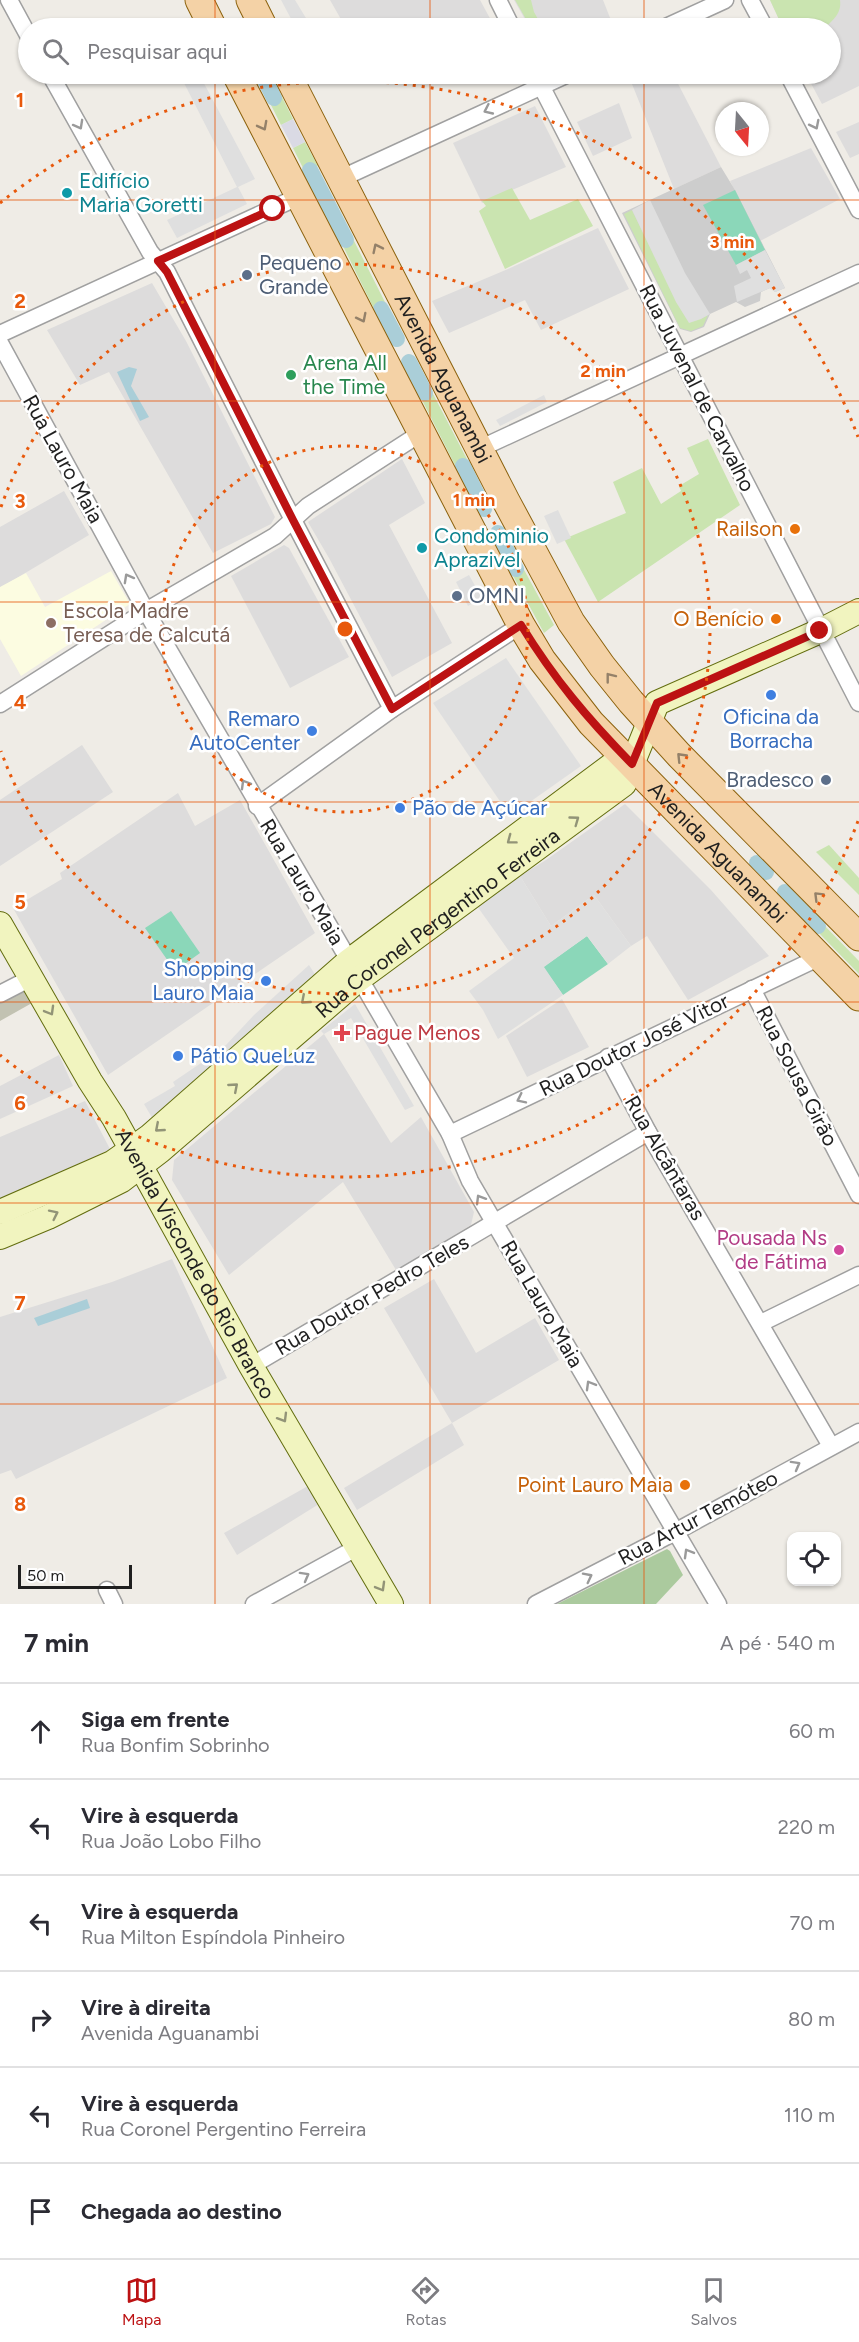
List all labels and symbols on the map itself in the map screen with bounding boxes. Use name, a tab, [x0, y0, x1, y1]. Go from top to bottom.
text: 1	[16, 88, 24, 112]
north arrow	[715, 102, 769, 156]
one-way arrow	[484, 103, 495, 115]
one-way arrow	[72, 118, 83, 129]
one-way arrow	[256, 119, 267, 130]
one-way arrow	[808, 119, 819, 130]
place label: Edifício Maria Goretti	[79, 168, 203, 217]
marker: Edifício Maria Goretti	[60, 186, 74, 200]
route start	[259, 195, 285, 221]
text: 3 min	[710, 231, 754, 253]
one-way arrow	[372, 244, 384, 255]
place label: Pequeno Grande	[259, 250, 342, 299]
marker: Pequeno Grande	[240, 268, 254, 282]
street label: Rua Juvenal de Carvalho	[634, 280, 761, 496]
text: 2	[14, 289, 26, 313]
street label: Avenida Aguanambi	[390, 289, 497, 467]
one-way arrow	[355, 311, 366, 322]
place label: Arena All the Time	[303, 350, 387, 399]
text: 2 min	[580, 360, 626, 382]
marker: Arena All the Time	[284, 368, 298, 382]
street label: Rua Lauro Maia	[18, 390, 109, 527]
text: 3	[14, 489, 26, 513]
text: 1 min	[453, 489, 495, 511]
place label: Railson	[716, 516, 783, 541]
marker: Railson	[788, 522, 802, 536]
place label: Condominio Aprazivel	[434, 523, 549, 572]
marker: Condominio Aprazivel	[415, 541, 429, 555]
one-way arrow	[124, 574, 135, 584]
place label: OMNI	[469, 583, 525, 608]
marker: OMNI	[450, 589, 464, 603]
place label: Escola Madre Teresa de Calcutá	[63, 598, 230, 647]
place label: O Benício	[673, 606, 764, 631]
marker: O Benício	[769, 612, 783, 626]
marker: Escola Madre Teresa de Calcutá	[44, 616, 58, 630]
route end	[806, 617, 832, 643]
centre of rings	[335, 619, 355, 639]
one-way arrow	[607, 673, 618, 684]
marker: Oficina da Borracha	[764, 688, 778, 702]
text: 4	[14, 690, 27, 714]
place label: Oficina da Borracha	[723, 704, 819, 753]
place label: Remaro AutoCenter	[189, 706, 300, 755]
marker: Remaro AutoCenter	[305, 724, 319, 738]
one-way arrow	[677, 753, 688, 763]
place label: Bradesco	[726, 767, 814, 792]
marker: Bradesco	[819, 773, 833, 787]
street label: Avenida Aguanambi	[644, 776, 792, 928]
one-way arrow	[241, 780, 252, 790]
place label: Pão de Açúcar	[412, 795, 547, 820]
marker: Pão de Açúcar	[393, 801, 407, 815]
street label: Rua Lauro Maia	[255, 814, 350, 949]
one-way arrow	[569, 816, 580, 827]
street label: Rua Coronel Pergentino Ferreira	[310, 823, 564, 1023]
one-way arrow	[507, 833, 518, 844]
text: 5	[14, 890, 26, 914]
one-way arrow	[814, 892, 825, 902]
place label: Shopping Lauro Maia	[152, 956, 254, 1005]
marker: Shopping Lauro Maia	[259, 974, 273, 988]
street label: Rua Doutor José Vitor	[535, 988, 733, 1101]
one-way arrow	[301, 993, 312, 1004]
street label: Rua Sousa Girão	[751, 1001, 844, 1150]
one-way arrow	[42, 1005, 54, 1015]
place label: Pague Menos	[354, 1020, 480, 1045]
marker: Pague Menos	[335, 1026, 349, 1040]
place label: Pátio QueLuz	[190, 1043, 315, 1068]
marker: Pátio QueLuz	[171, 1049, 185, 1063]
one-way arrow	[227, 1084, 238, 1095]
text: 6	[14, 1091, 26, 1115]
street label: Rua Alcântaras	[620, 1091, 711, 1224]
one-way arrow	[516, 1092, 527, 1104]
one-way arrow	[155, 1121, 165, 1132]
street label: Avenida Visconde do Rio Branco	[110, 1124, 281, 1403]
one-way arrow	[476, 1195, 488, 1205]
one-way arrow	[47, 1210, 58, 1222]
place label: Pousada Ns de Fátima	[716, 1225, 827, 1274]
street label: Rua Doutor Pedro Teles	[271, 1229, 473, 1360]
street label: Rua Lauro Maia	[496, 1236, 589, 1372]
marker: Pousada Ns de Fátima	[832, 1243, 846, 1257]
text: 7	[14, 1291, 26, 1315]
one-way arrow	[585, 1381, 597, 1391]
one-way arrow	[275, 1412, 287, 1422]
one-way arrow	[790, 1461, 801, 1472]
street label: Rua Artur Temóteo	[614, 1465, 782, 1570]
place label: Point Lauro Maia	[517, 1472, 673, 1497]
marker: Point Lauro Maia	[678, 1478, 692, 1492]
text: 8	[14, 1492, 26, 1516]
one-way arrow	[684, 1549, 695, 1560]
scale bar	[18, 1562, 132, 1590]
one-way arrow	[299, 1572, 310, 1583]
one-way arrow	[581, 1573, 592, 1584]
one-way arrow	[374, 1580, 385, 1591]

